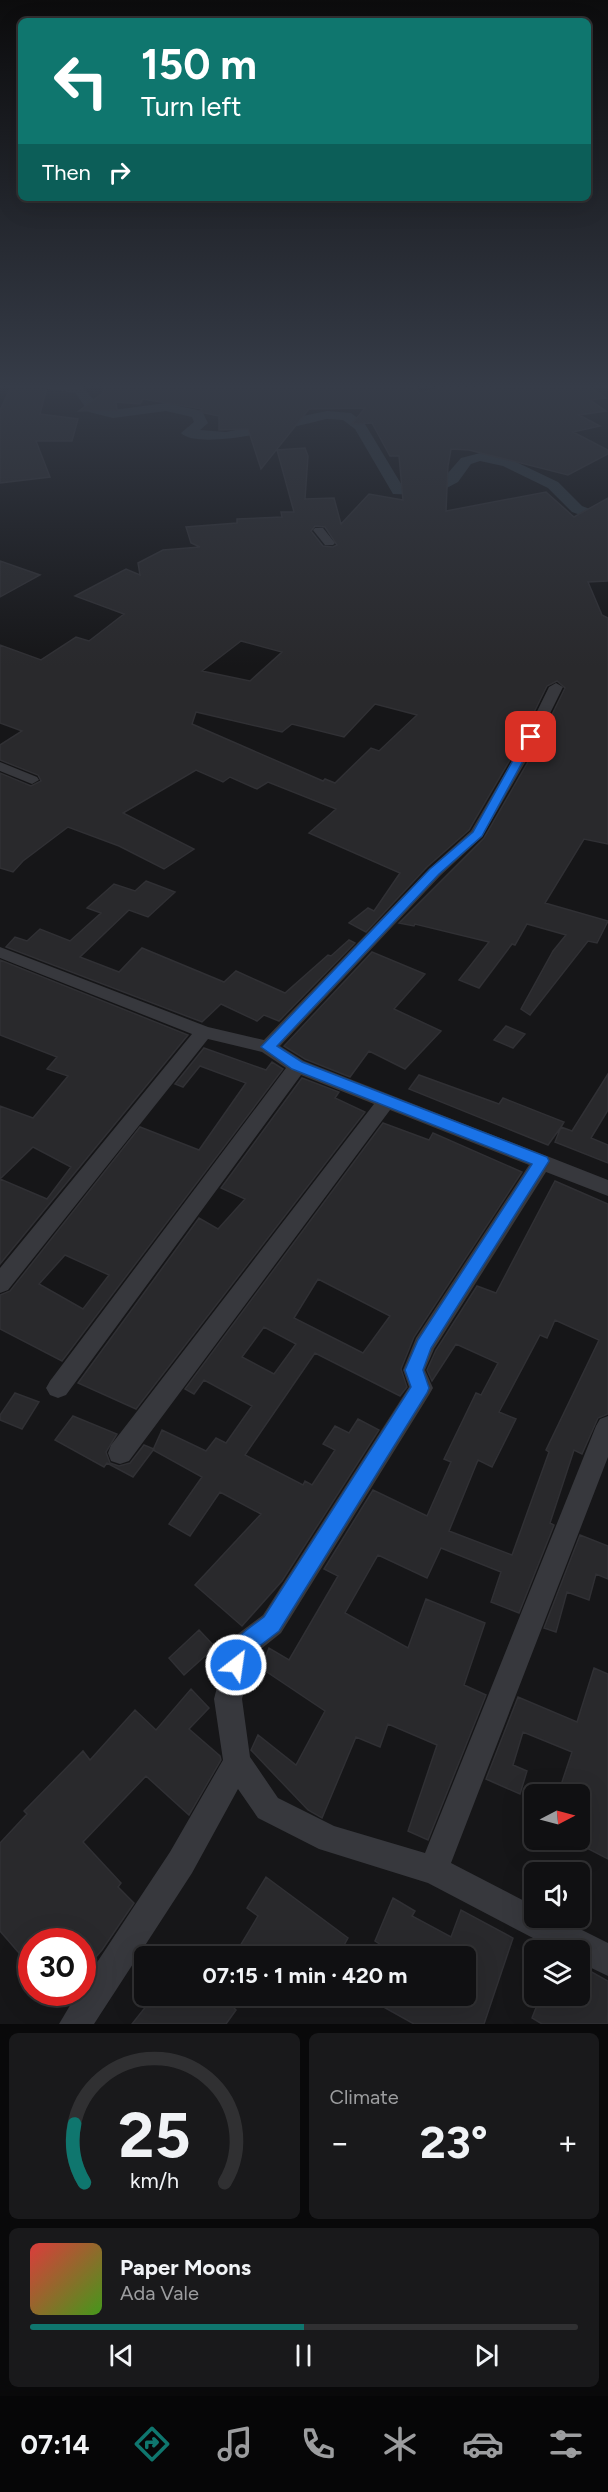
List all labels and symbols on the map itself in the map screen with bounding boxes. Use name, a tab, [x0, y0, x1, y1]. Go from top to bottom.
pin	[505, 711, 556, 762]
position arrow	[204, 1633, 268, 1697]
north arrow	[524, 1784, 590, 1850]
speed limit sign: 30	[18, 1928, 96, 2006]

